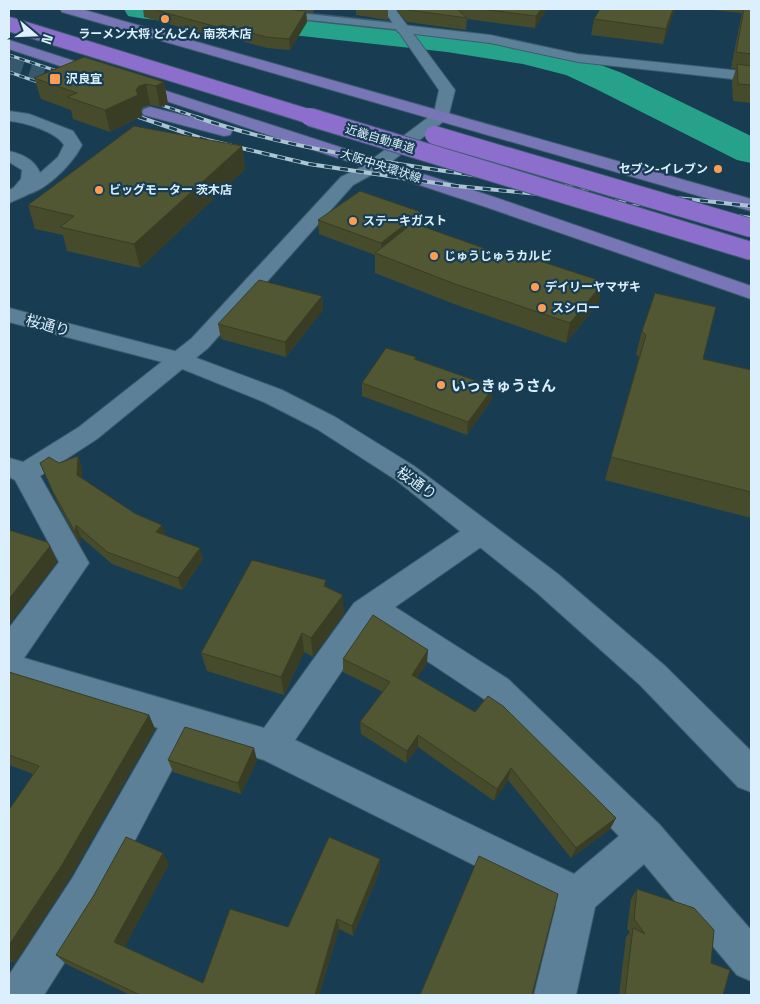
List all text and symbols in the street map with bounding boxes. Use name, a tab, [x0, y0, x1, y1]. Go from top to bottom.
north arrow	[10, 10, 60, 60]
marker: ラーメン大将 どんどん 南茨木店	[159, 13, 171, 25]
place label: ラーメン大将 どんどん 南茨木店	[78, 26, 252, 42]
text: N	[37, 32, 57, 47]
place label: 沢良宜	[66, 71, 102, 87]
marker: 沢良宜	[48, 72, 62, 86]
street label: 近畿自動車道	[343, 121, 417, 157]
street label: 大阪中央環状線	[339, 145, 423, 187]
place label: セブン-イレブン	[619, 161, 708, 177]
marker: セブン-イレブン	[712, 163, 724, 175]
place label: ビッグモーター 茨木店	[109, 182, 232, 198]
marker: ビッグモーター 茨木店	[93, 184, 105, 196]
place label: ステーキガスト	[363, 213, 447, 229]
marker: ステーキガスト	[347, 215, 359, 227]
place label: じゅうじゅうカルビ	[444, 248, 552, 264]
marker: じゅうじゅうカルビ	[428, 250, 440, 262]
place label: デイリーヤマザキ	[545, 279, 641, 295]
marker: デイリーヤマザキ	[529, 281, 541, 293]
place label: スシロー	[552, 300, 600, 316]
marker: スシロー	[536, 302, 548, 314]
street label: 桜通り	[24, 310, 72, 340]
place label: いっきゅうさん	[451, 376, 556, 395]
marker: いっきゅうさん	[435, 379, 447, 391]
street label: 桜通り	[393, 462, 441, 504]

